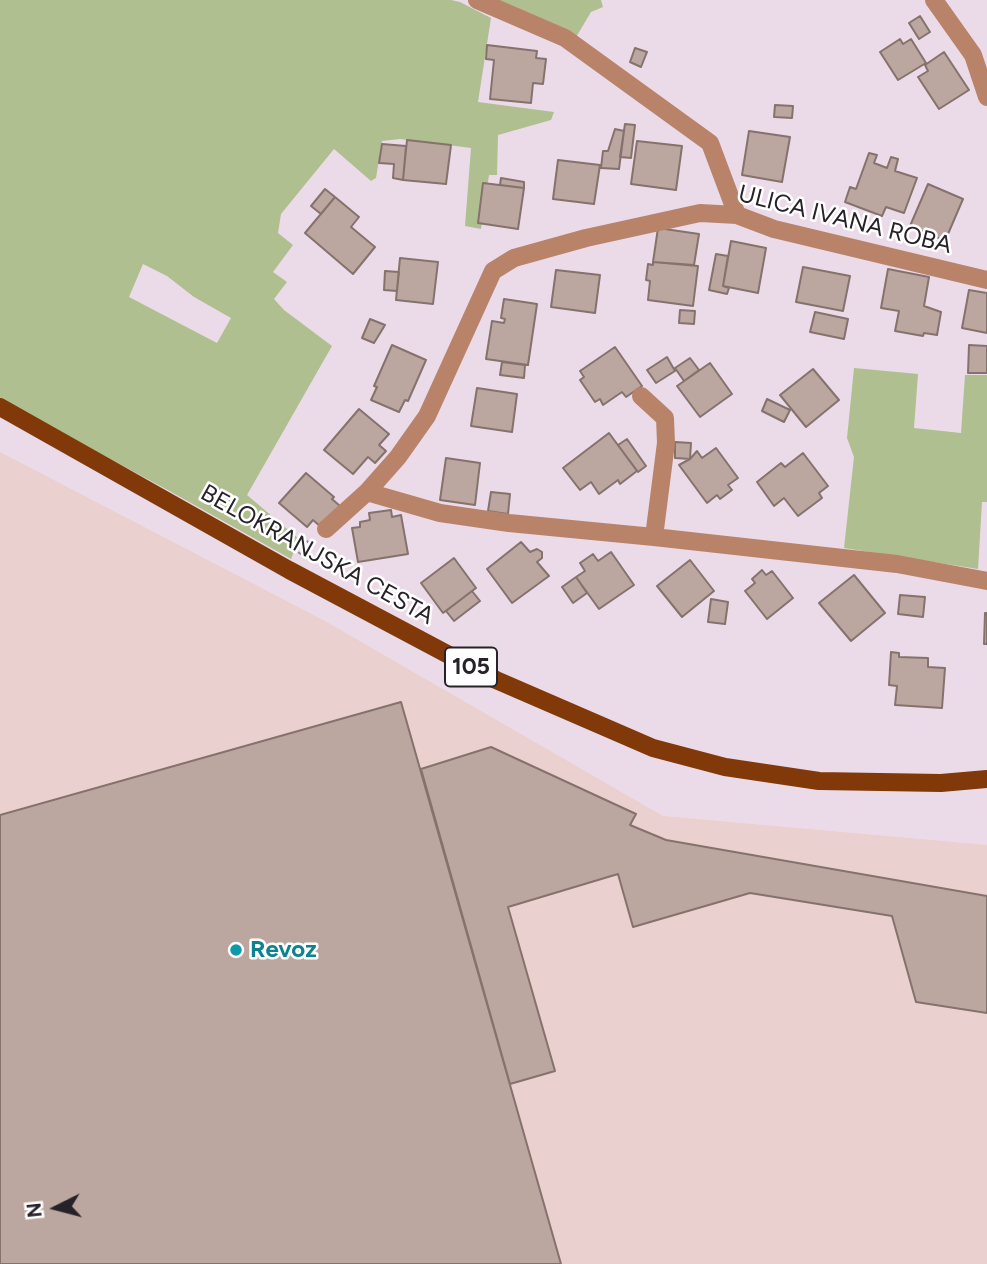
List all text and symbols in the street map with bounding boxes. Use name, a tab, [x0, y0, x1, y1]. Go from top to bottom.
street label: ULICA IVANA ROBA	[735, 180, 955, 260]
street label: BELOKRANJSKA CESTA	[195, 479, 439, 631]
road number: 105	[445, 648, 497, 687]
place label: Revoz	[250, 936, 317, 964]
marker: Revoz	[228, 942, 244, 958]
north arrow	[21, 1173, 91, 1243]
text: N	[22, 1202, 47, 1219]

